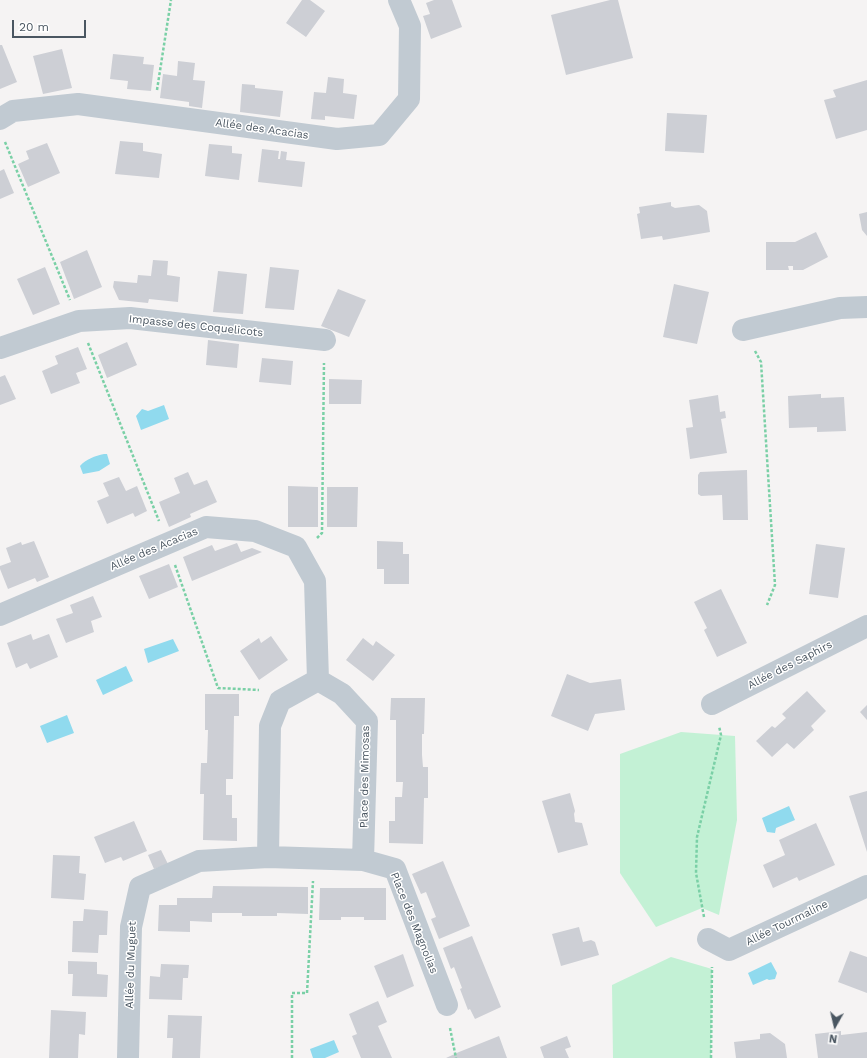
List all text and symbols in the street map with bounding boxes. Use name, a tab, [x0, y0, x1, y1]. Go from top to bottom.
scale bar	[14, 12, 88, 38]
text: 20 m	[19, 20, 49, 34]
street label: Allée des Acacias	[215, 116, 309, 142]
street label: Impasse des Coquelicots	[128, 312, 264, 340]
street label: Allée des Acacias	[108, 525, 200, 573]
street label: Allée des Saphirs	[746, 638, 834, 692]
street label: Place des Mimosas	[358, 726, 372, 828]
street label: Place des Magnolias	[388, 870, 440, 976]
street label: Allée Tourmaline	[744, 897, 830, 949]
street label: Allée du Muguet	[123, 921, 139, 1009]
north arrow	[815, 1006, 855, 1046]
text: N	[828, 1031, 838, 1045]

